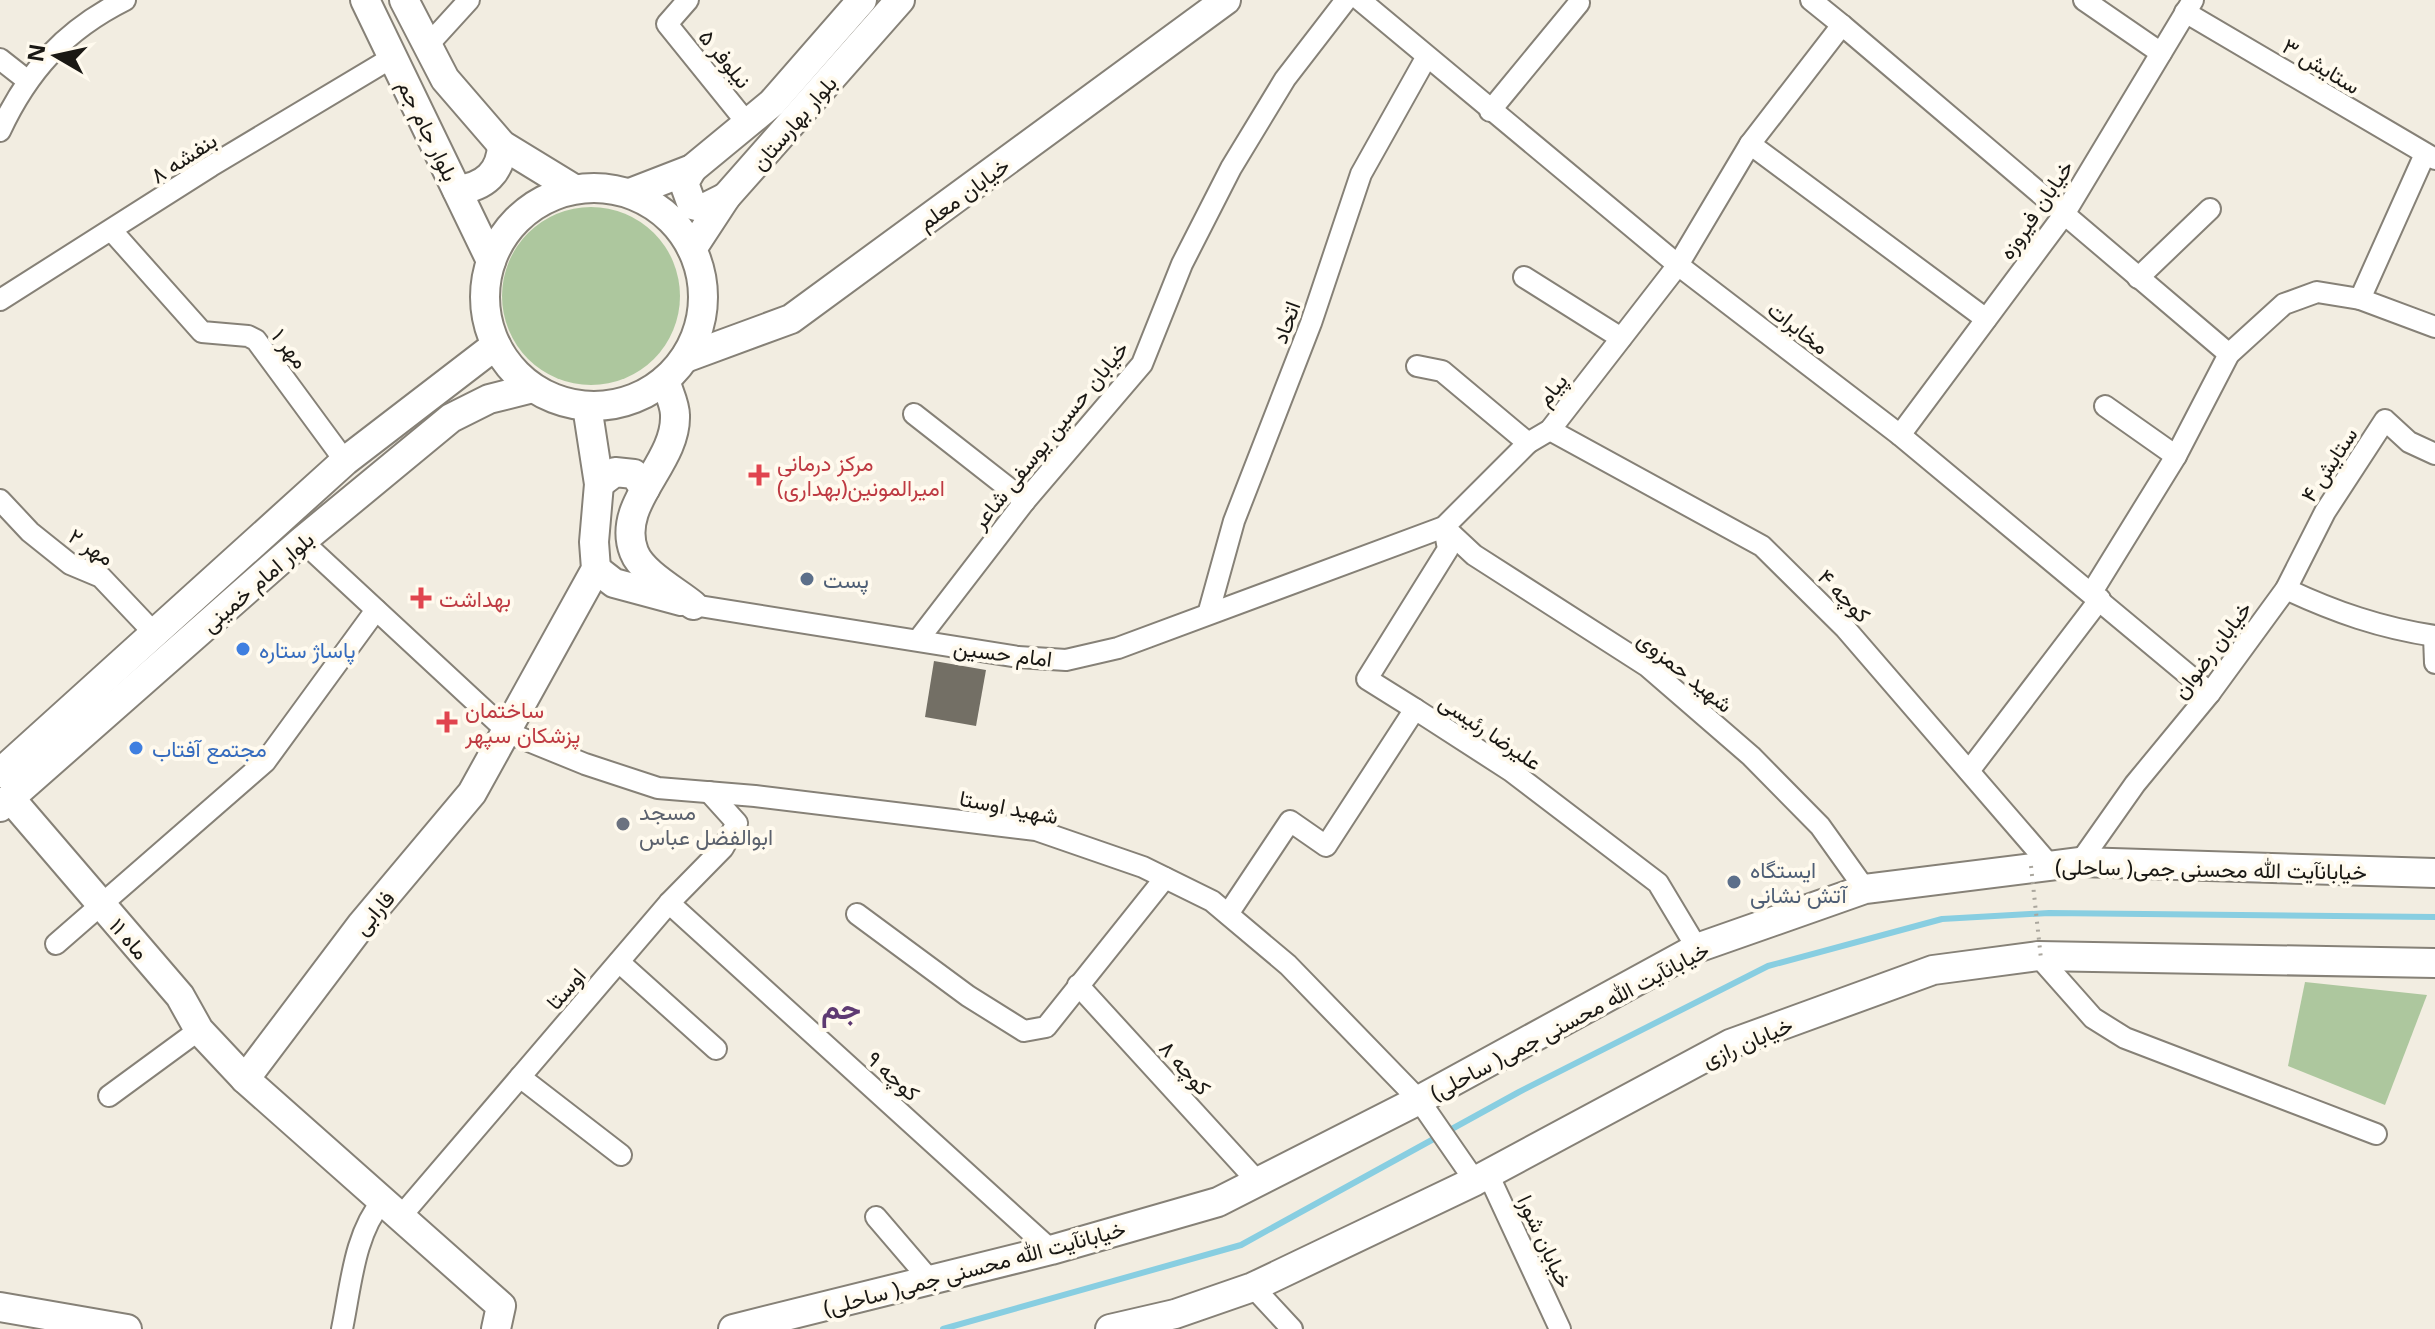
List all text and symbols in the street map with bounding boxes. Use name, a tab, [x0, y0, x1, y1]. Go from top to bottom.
north arrow	[16, 16, 96, 96]
street label: نیلوفر ۵	[693, 22, 759, 94]
street label: ستایش ۳	[2277, 30, 2367, 100]
text: N	[19, 42, 51, 64]
street label: بلوار بهارستان	[743, 68, 843, 176]
street label: بلوار جام جم	[391, 74, 467, 186]
street label: بنفشه ۸	[144, 124, 222, 190]
street label: خیابان معلم	[911, 150, 1016, 237]
street label: خیابان فیروزه	[1991, 153, 2079, 265]
street label: مخابرات	[1762, 294, 1836, 360]
street label: اتحاد	[1264, 297, 1306, 347]
street label: مهر ۱	[266, 322, 316, 374]
street label: خیابان حسین یوسفی شاعر	[963, 334, 1134, 535]
street label: پیام	[1529, 366, 1574, 412]
street label: ستایش ۴	[2293, 421, 2363, 507]
place label: مرکز درمانی امیرالمونین(بهداری)	[777, 447, 945, 502]
marker: مرکز درمانی امیرالمونین(بهداری)	[748, 464, 770, 486]
street label: مهر ۲	[64, 520, 120, 572]
street label: بلوار امام خمینی	[194, 524, 320, 639]
street label: کوچه ۴	[1811, 562, 1878, 629]
place label: پست	[823, 564, 869, 595]
marker: پست	[798, 570, 816, 588]
place label: بهداشت	[439, 583, 511, 613]
marker: بهداشت	[410, 587, 432, 609]
street label: خیابان رضوان	[2164, 594, 2258, 704]
street label: شهید حمزوی	[1632, 623, 1740, 719]
street label: امام حسین	[952, 631, 1054, 674]
place label: پاساژ ستاره	[259, 634, 356, 665]
marker: پاساژ ستاره	[234, 640, 252, 658]
street label: علیرضا رئیسی	[1434, 686, 1548, 776]
place label: ساختمان پزشکان سپهر	[464, 694, 580, 750]
marker: ساختمان پزشکان سپهر	[436, 711, 458, 733]
place label: مجتمع آفتاب	[152, 733, 267, 764]
marker: مجتمع آفتاب	[127, 739, 145, 757]
street label: شهید اوستا	[957, 782, 1061, 830]
place label: مسجد ابوالفضل عباس	[639, 796, 773, 851]
marker: مسجد ابوالفضل عباس	[614, 815, 632, 833]
street label: خیابانآیت الله محسنی جمی( ساحلی)	[2055, 850, 2367, 886]
place label: ایستگاه آتش نشانی	[1750, 854, 1849, 909]
marker: ایستگاه آتش نشانی	[1725, 873, 1743, 891]
street label: فارابی	[346, 883, 400, 941]
street label: ماه ۱۱	[104, 911, 156, 965]
street label: خیابانآیت الله محسنی جمی( ساحلی)	[1424, 934, 1714, 1106]
street label: اوستا	[538, 961, 592, 1015]
district label: جم	[821, 987, 861, 1028]
street label: خیابان رازی	[1697, 1009, 1797, 1073]
street label: کوچه ۸	[1153, 1033, 1219, 1102]
street label: کوچه ۹	[860, 1043, 927, 1108]
street label: خیابان شورا	[1511, 1190, 1581, 1292]
street label: خیابانآیت الله محسنی جمی( ساحلی)	[819, 1212, 1129, 1322]

